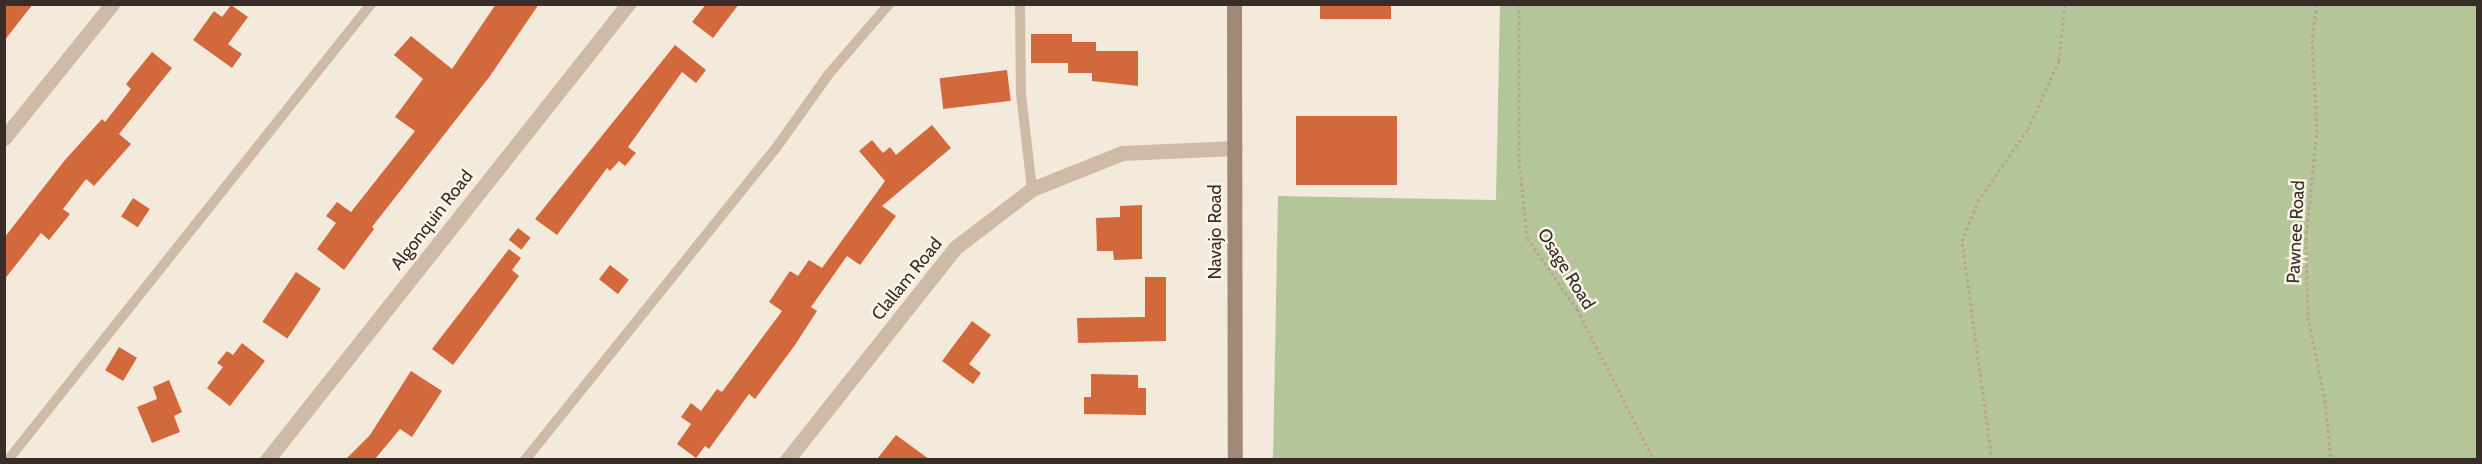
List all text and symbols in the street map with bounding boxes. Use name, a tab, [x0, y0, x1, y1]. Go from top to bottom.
street label: Algonquin Road	[386, 166, 478, 274]
street label: Pawnee Road	[2283, 180, 2309, 284]
street label: Navajo Road	[1204, 184, 1226, 280]
street label: Osage Road	[1533, 225, 1599, 313]
street label: Clallam Road	[867, 233, 947, 325]

